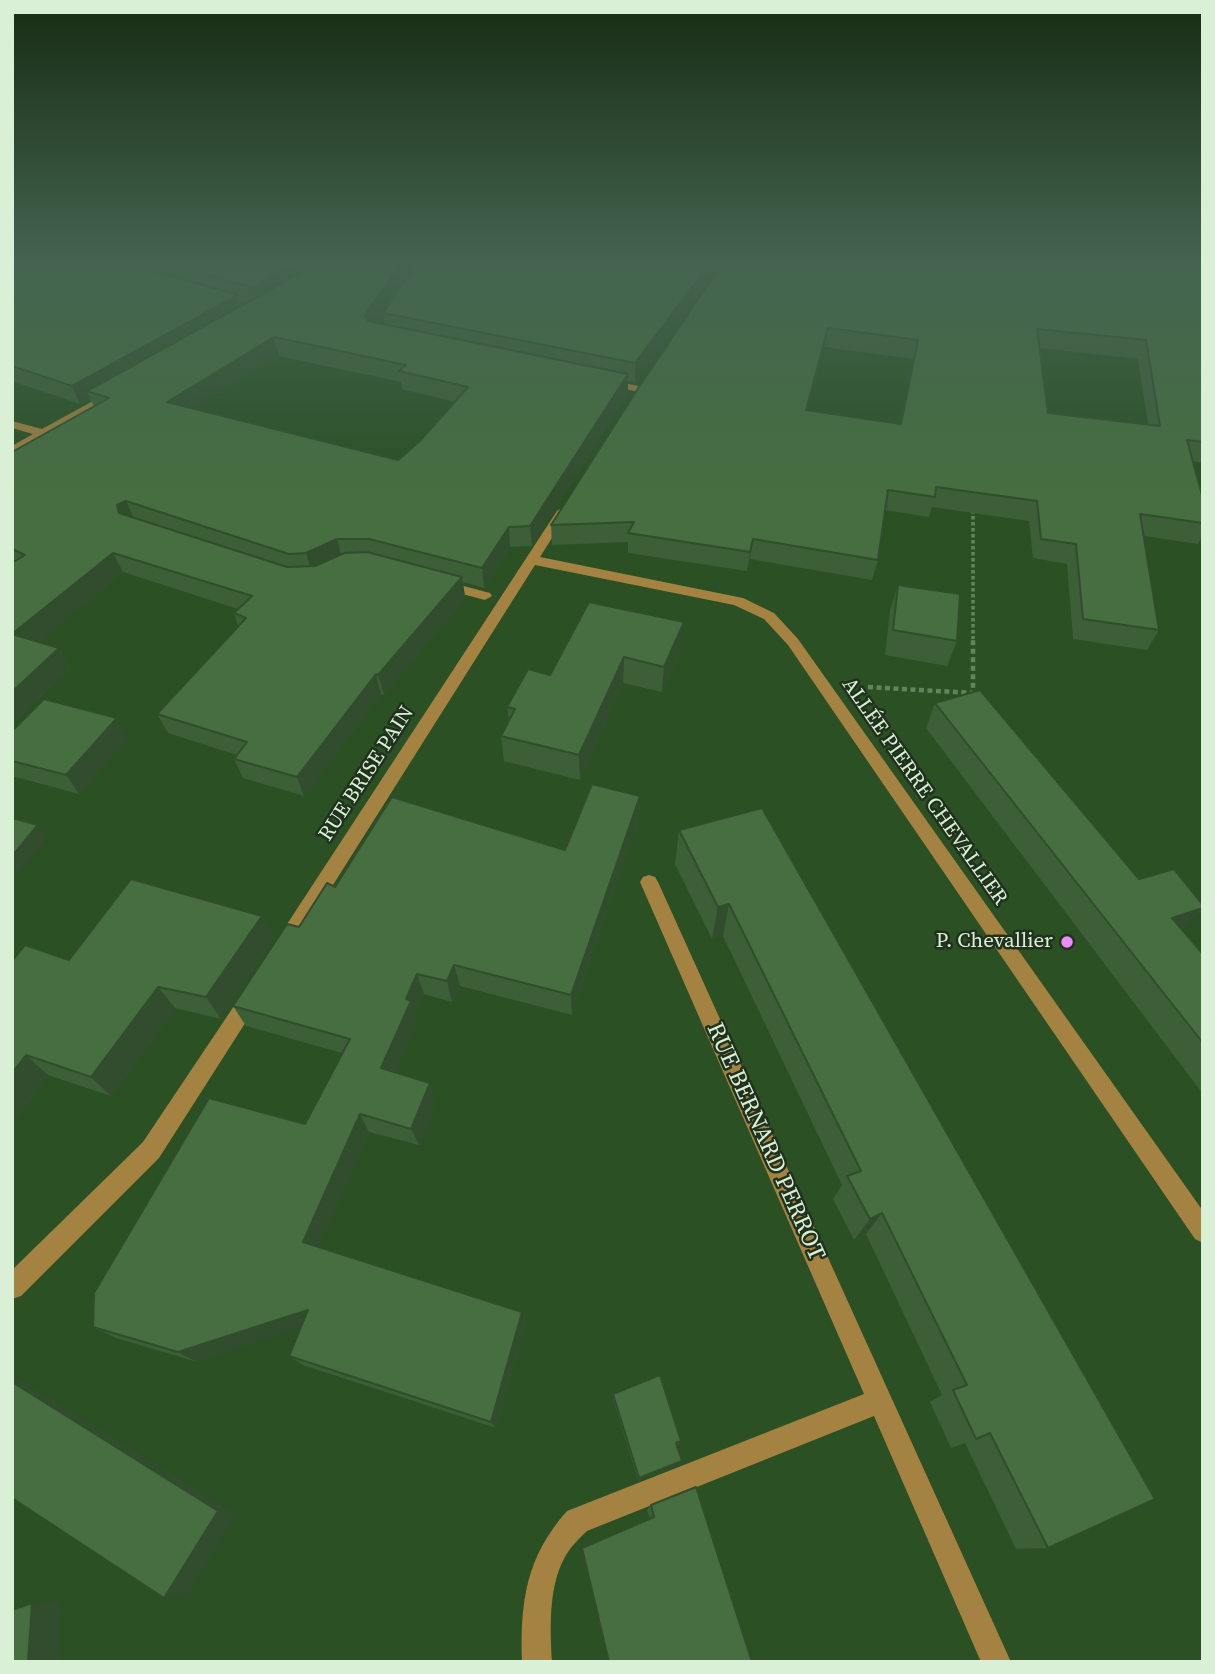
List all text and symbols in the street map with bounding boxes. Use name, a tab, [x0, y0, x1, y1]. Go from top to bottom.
street label: ALLÉE PIERRE CHEVALLIER	[836, 674, 1012, 910]
street label: RUE BRISE PAIN	[314, 702, 420, 846]
place label: P. Chevallier	[936, 929, 1053, 955]
marker: P. Chevallier	[1059, 934, 1075, 950]
street label: RUE BERNARD PERROT	[699, 1019, 831, 1265]

